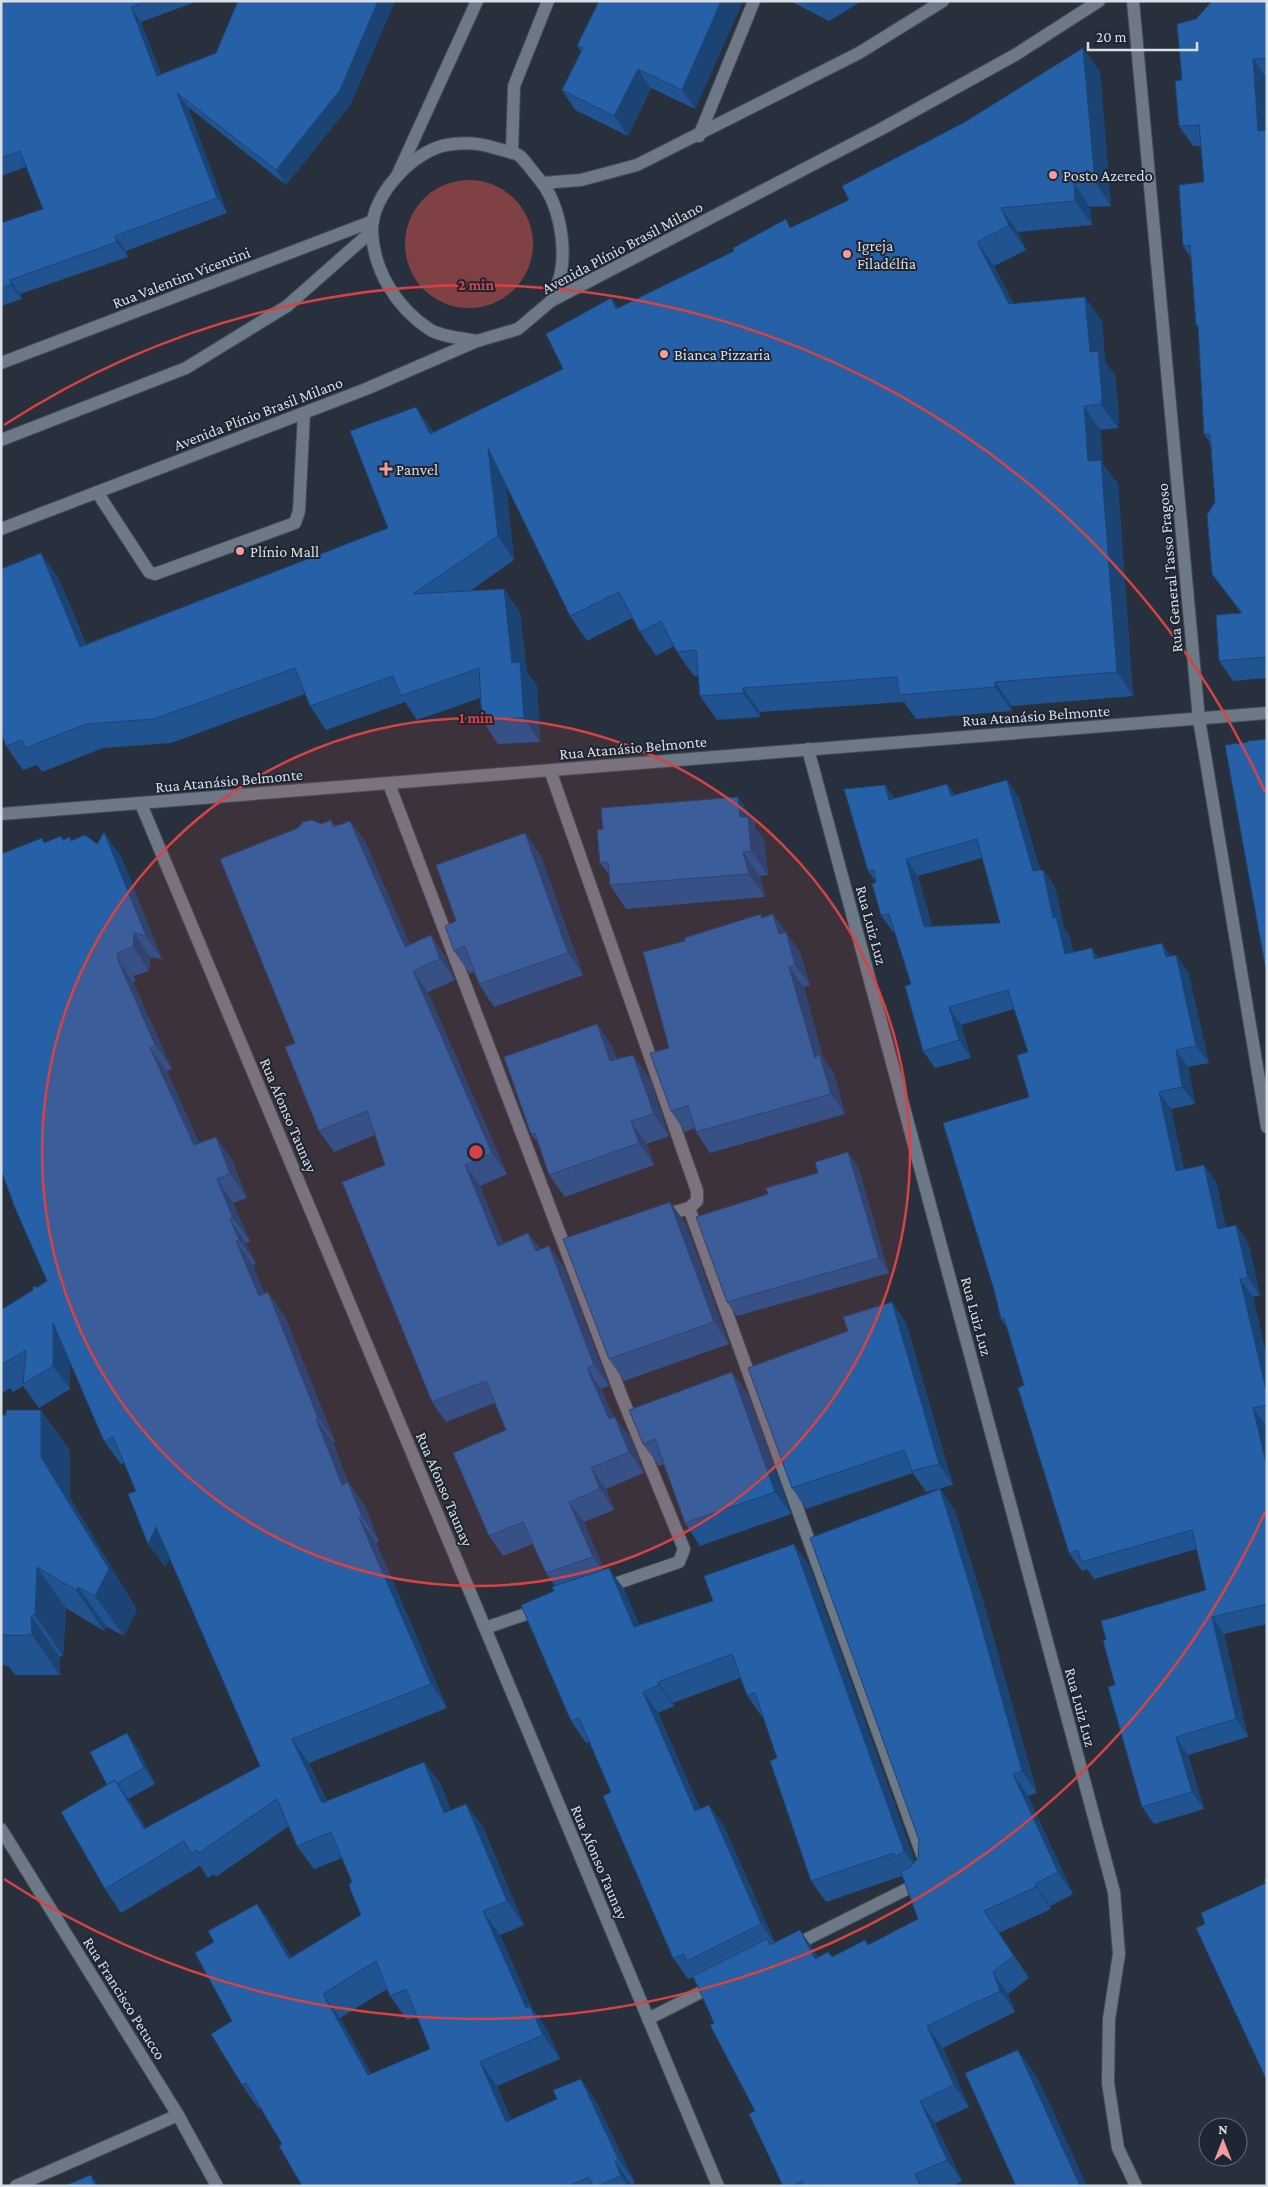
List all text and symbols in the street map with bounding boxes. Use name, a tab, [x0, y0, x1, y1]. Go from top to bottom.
scale bar	[1088, 20, 1197, 52]
text: 20 m	[1096, 29, 1127, 45]
place label: Posto Azeredo	[1063, 167, 1153, 184]
marker: Posto Azeredo	[1047, 169, 1059, 181]
street label: Avenida Plínio Brasil Milano	[539, 198, 706, 297]
place label: Igreja Filadélfia	[857, 237, 917, 272]
street label: Rua Valentim Vicentini	[110, 243, 252, 312]
marker: Igreja Filadélfia	[841, 248, 853, 260]
text: 2 min	[458, 277, 494, 293]
place label: Bianca Pizzaria	[674, 346, 771, 363]
marker: Bianca Pizzaria	[658, 348, 670, 360]
street label: Avenida Plínio Brasil Milano	[171, 373, 345, 454]
place label: Panvel	[396, 461, 438, 478]
marker: Panvel	[380, 463, 392, 475]
street label: Rua General Tasso Fragoso	[1154, 482, 1186, 653]
place label: Plínio Mall	[250, 543, 319, 560]
marker: Plínio Mall	[234, 545, 246, 557]
street label: Rua Atanásio Belmonte	[962, 702, 1111, 729]
text: 1 min	[459, 710, 493, 726]
street label: Rua Atanásio Belmonte	[559, 733, 708, 762]
street label: Rua Atanásio Belmonte	[155, 766, 304, 795]
street label: Rua Luiz Luz	[853, 884, 890, 967]
street label: Rua Afonso Taunay	[256, 1056, 321, 1176]
centre of rings	[467, 1143, 485, 1161]
street label: Rua Luiz Luz	[958, 1275, 995, 1358]
street label: Rua Afonso Taunay	[412, 1430, 477, 1550]
street label: Rua Luiz Luz	[1062, 1666, 1099, 1749]
street label: Rua Afonso Taunay	[567, 1803, 632, 1923]
street label: Rua Francisco Petucco	[80, 1934, 169, 2063]
north arrow	[1198, 2117, 1248, 2167]
text: N	[1218, 2121, 1228, 2137]

